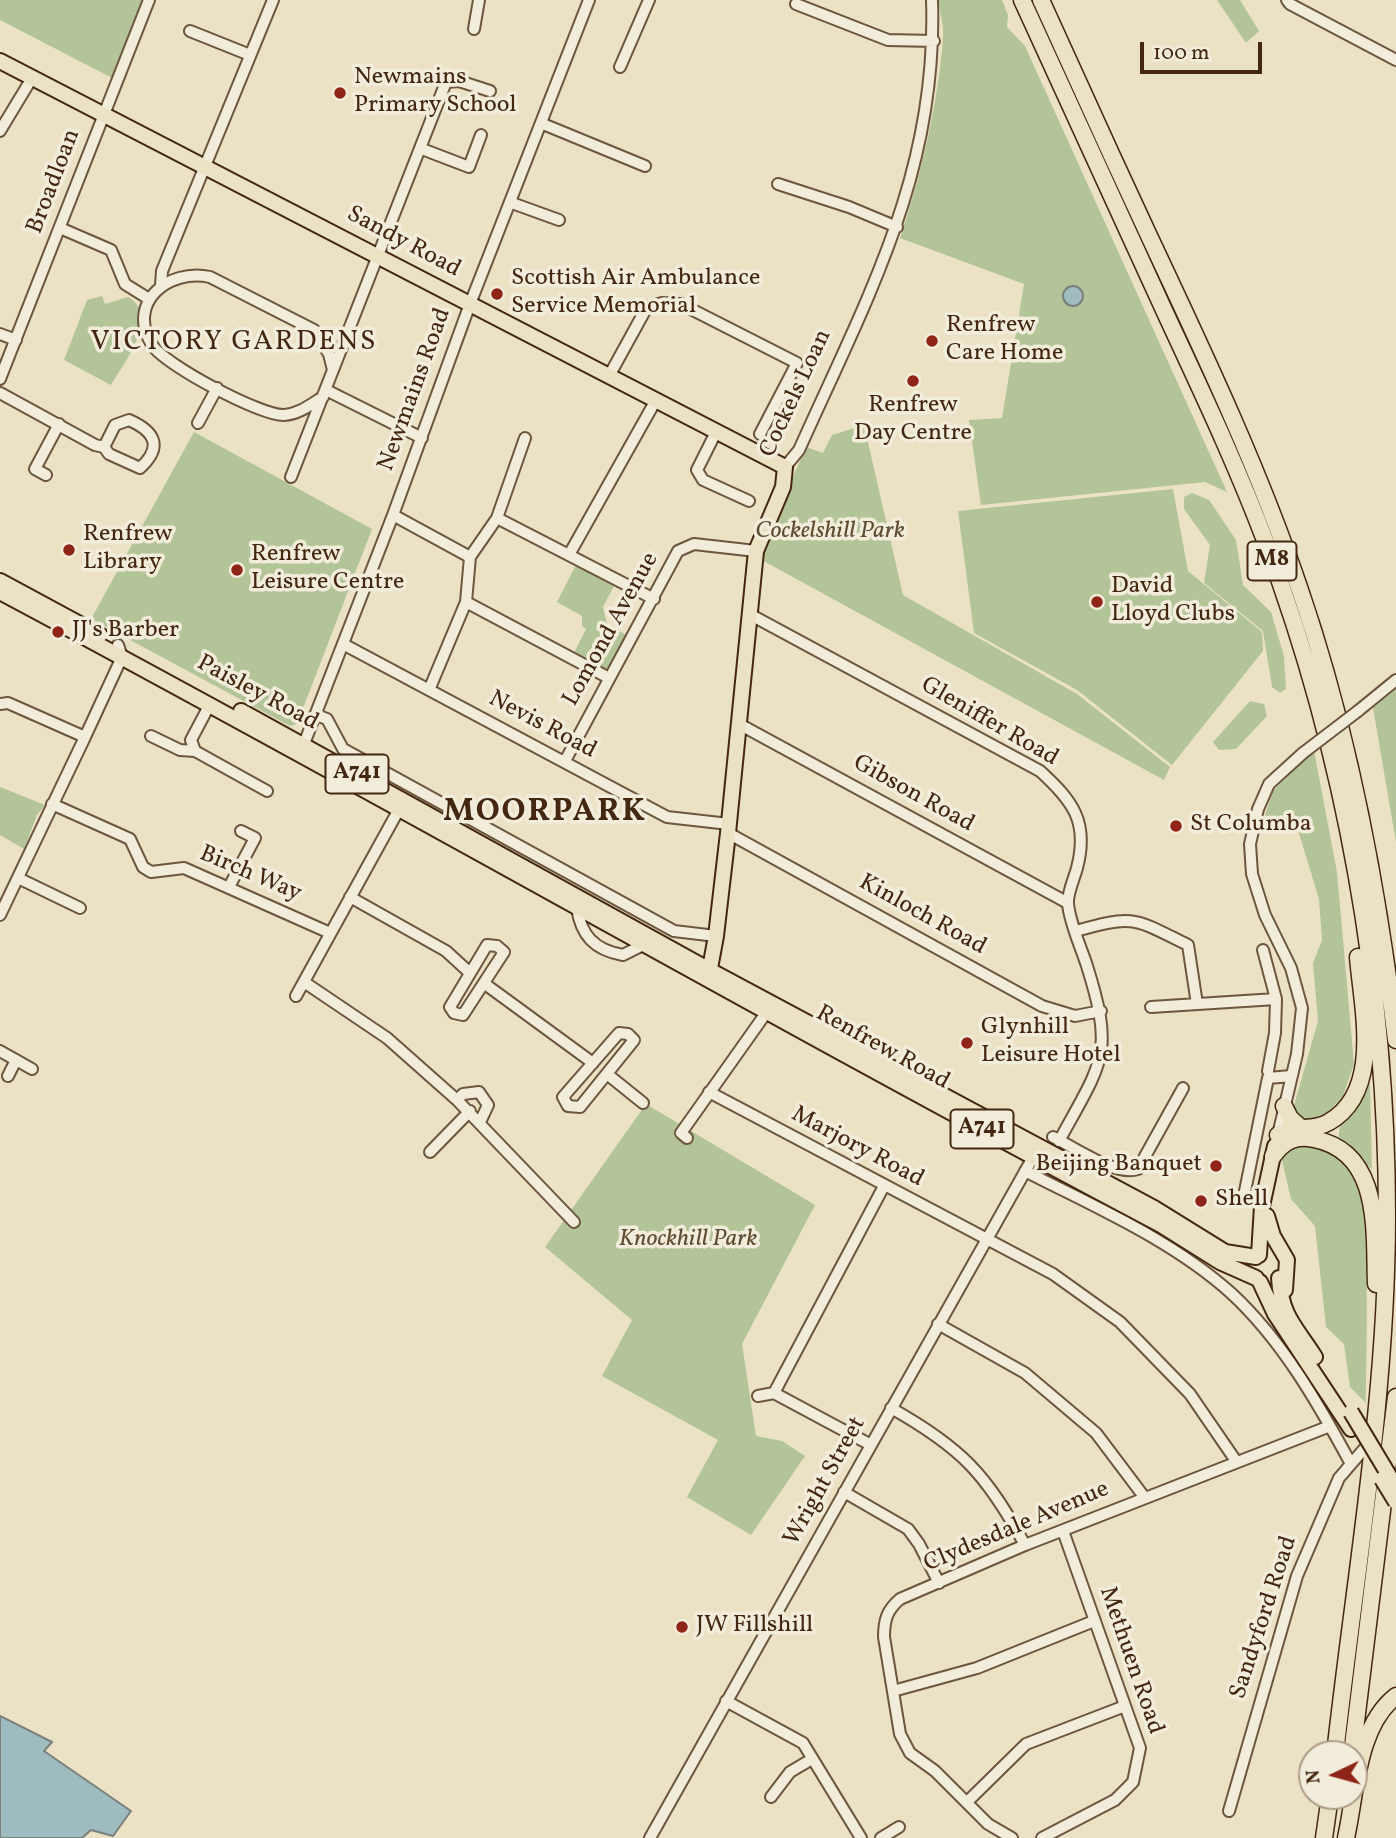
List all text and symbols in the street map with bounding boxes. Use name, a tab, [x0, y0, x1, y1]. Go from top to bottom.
scale bar	[1144, 28, 1266, 72]
text: 100 m	[1153, 39, 1210, 68]
place label: Newmains Primary School	[354, 65, 516, 121]
marker: Newmains Primary School	[332, 85, 348, 101]
street label: Broadloan	[22, 126, 88, 238]
street label: Sandy Road	[341, 201, 465, 285]
place label: Scottish Air Ambulance Service Memorial	[511, 266, 760, 322]
marker: Scottish Air Ambulance Service Memorial	[489, 286, 505, 302]
street label: Newmains Road	[373, 304, 459, 476]
place label: Renfrew Care Home	[946, 313, 1063, 369]
street label: Cockels Loan	[755, 326, 839, 462]
district label: VICTORY GARDENS	[92, 327, 376, 361]
marker: Renfrew Care Home	[924, 333, 940, 349]
marker: Renfrew Day Centre	[905, 373, 921, 389]
place label: Renfrew Day Centre	[854, 393, 972, 449]
park label: Cockelshill Park	[755, 519, 905, 547]
place label: Renfrew Library	[83, 522, 173, 578]
road number: M8	[1248, 541, 1296, 580]
marker: Renfrew Library	[61, 542, 77, 558]
place label: Renfrew Leisure Centre	[251, 542, 404, 598]
street label: Lomond Avenue	[558, 548, 666, 712]
marker: Renfrew Leisure Centre	[229, 562, 245, 578]
place label: David Lloyd Clubs	[1111, 574, 1235, 630]
marker: David Lloyd Clubs	[1089, 594, 1105, 610]
place label: JJ's Barber	[72, 618, 179, 646]
marker: JJ's Barber	[50, 624, 66, 640]
street label: Paisley Road	[191, 650, 323, 738]
street label: Gleniffer Road	[915, 672, 1063, 774]
street label: Nevis Road	[483, 686, 601, 766]
street label: Gibson Road	[847, 750, 979, 840]
road number: A741	[326, 754, 388, 794]
district label: MOORPARK	[444, 795, 646, 833]
place label: St Columba	[1190, 812, 1312, 840]
marker: St Columba	[1168, 818, 1184, 834]
street label: Birch Way	[195, 841, 305, 909]
street label: Kinloch Road	[853, 869, 991, 963]
street label: Renfrew Road	[810, 1000, 954, 1098]
place label: Glynhill Leisure Hotel	[981, 1015, 1121, 1071]
marker: Glynhill Leisure Hotel	[959, 1035, 975, 1051]
street label: Marjory Road	[786, 1101, 928, 1195]
road number: A741	[950, 1110, 1014, 1148]
place label: Beijing Banquet	[1036, 1152, 1202, 1180]
marker: Beijing Banquet	[1208, 1158, 1224, 1174]
place label: Shell	[1215, 1187, 1268, 1215]
marker: Shell	[1193, 1193, 1209, 1209]
park label: Knockhill Park	[619, 1227, 757, 1255]
street label: Wright Street	[779, 1413, 873, 1551]
street label: Clydesdale Avenue	[920, 1476, 1114, 1580]
street label: Sandyford Road	[1225, 1533, 1305, 1703]
street label: Methuen Road	[1091, 1583, 1169, 1739]
place label: JW Fillshill	[696, 1613, 813, 1641]
marker: JW Fillshill	[674, 1619, 690, 1635]
north arrow	[1298, 1740, 1368, 1810]
text: N	[1301, 1769, 1328, 1785]

